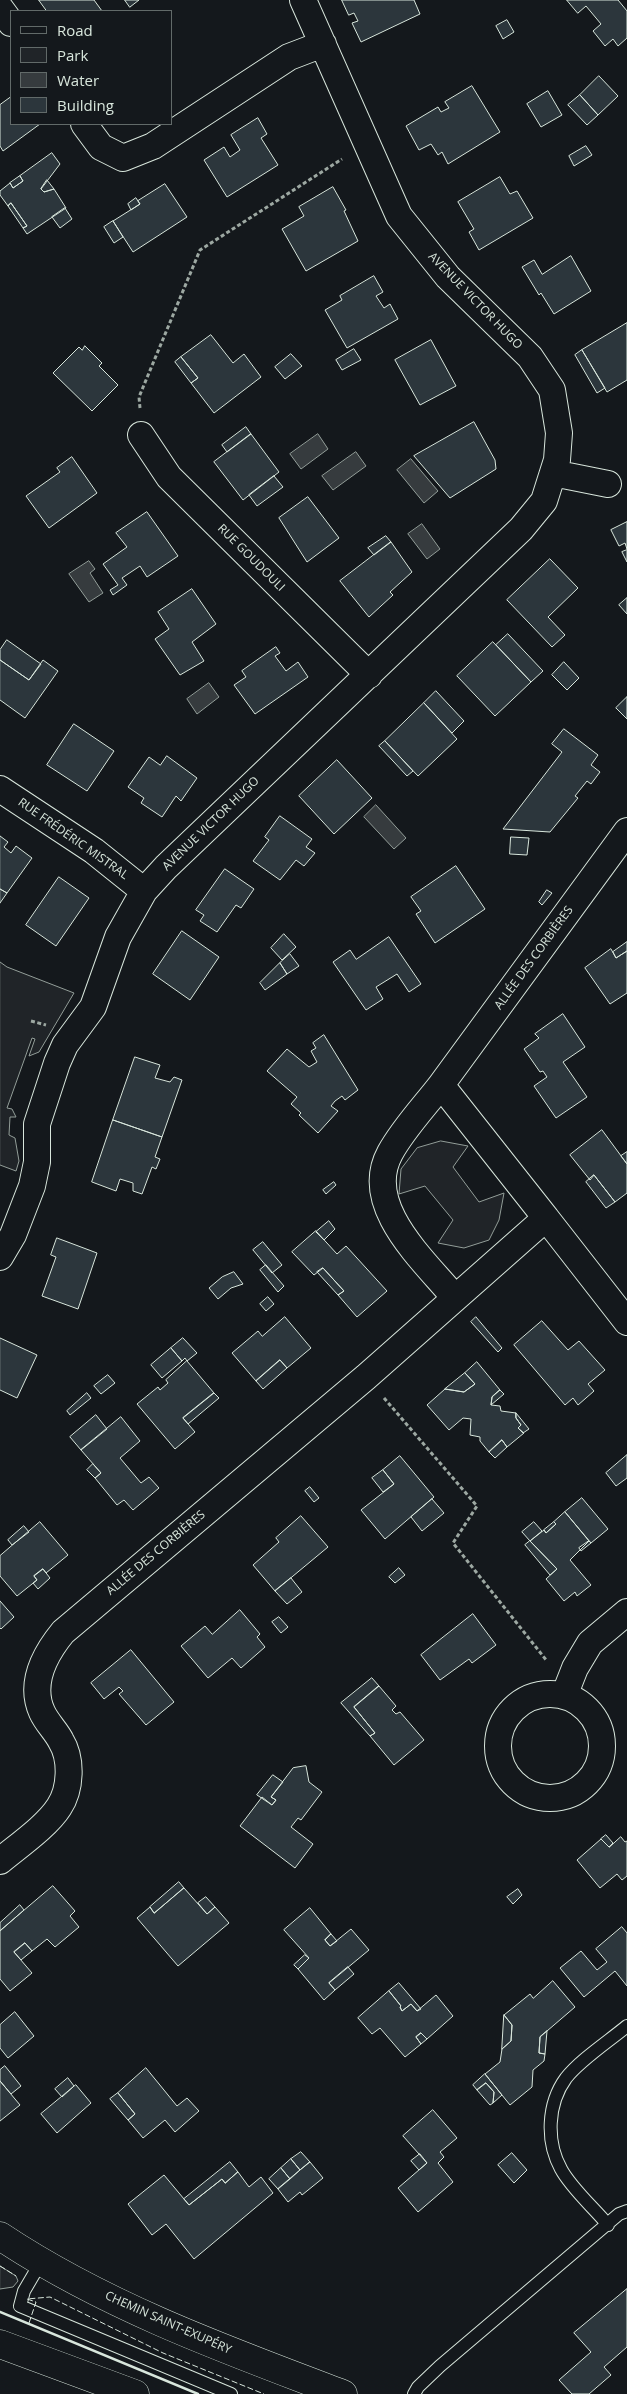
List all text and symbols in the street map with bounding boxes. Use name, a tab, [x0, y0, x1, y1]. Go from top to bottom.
legend	[10, 10, 172, 125]
text: Road	[57, 20, 93, 40]
text: Park	[57, 45, 88, 65]
text: Water	[57, 70, 99, 90]
text: Building	[57, 95, 114, 115]
street label: AVENUE VICTOR HUGO	[425, 250, 525, 352]
street label: RUE GOUDOULI	[214, 521, 288, 595]
street label: AVENUE VICTOR HUGO	[160, 774, 262, 874]
street label: RUE FRÉDÉRIC MISTRAL	[15, 795, 131, 883]
street label: ALLÉE DES CORBIÈRES	[492, 903, 576, 1013]
street label: ALLÉE DES CORBIÈRES	[104, 1508, 208, 1598]
street label: CHEMIN SAINT-EXUPÉRY	[103, 2289, 233, 2357]

